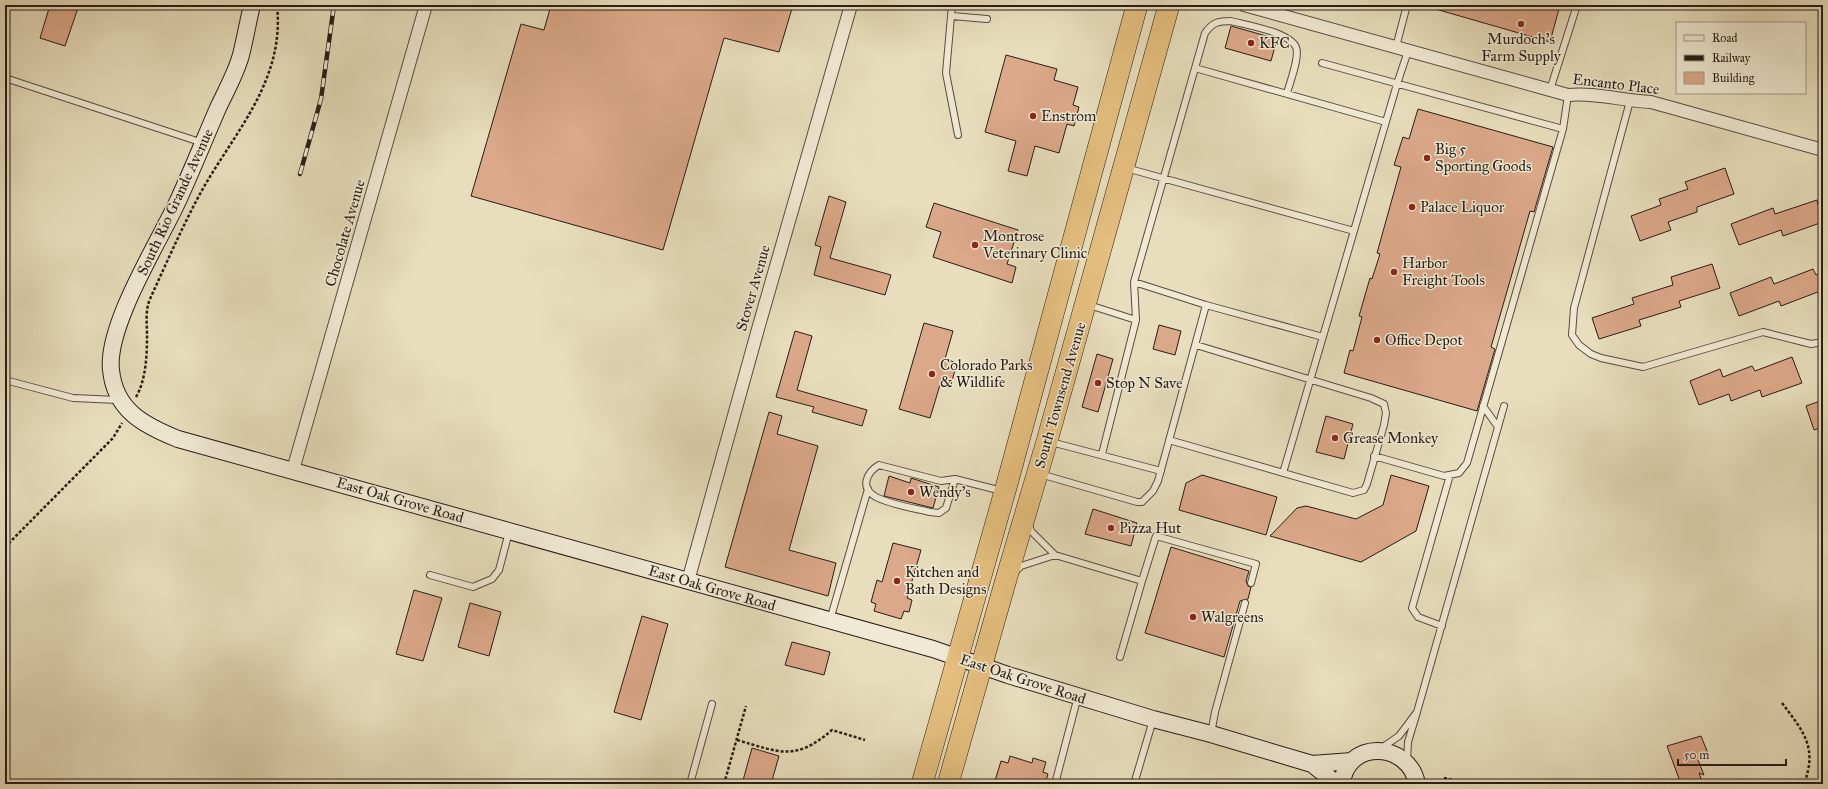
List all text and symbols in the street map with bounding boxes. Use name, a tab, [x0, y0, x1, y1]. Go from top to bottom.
marker: Murdoch's Farm Supply	[1516, 19, 1526, 29]
legend	[1676, 22, 1806, 94]
place label: Murdoch's Farm Supply	[1481, 30, 1562, 65]
text: Road	[1712, 31, 1738, 45]
place label: KFC	[1259, 34, 1290, 52]
marker: KFC	[1246, 38, 1256, 48]
text: Railway	[1712, 51, 1751, 65]
street label: Encanto Place	[1572, 70, 1660, 98]
text: Building	[1712, 71, 1755, 86]
place label: Enstrom	[1041, 107, 1097, 125]
marker: Enstrom	[1028, 111, 1038, 121]
street label: South Rio Grande Avenue	[133, 126, 217, 278]
place label: Big 5 Sporting Goods	[1435, 140, 1531, 175]
marker: Big 5 Sporting Goods	[1422, 153, 1432, 163]
street label: Chocolate Avenue	[321, 177, 369, 289]
place label: Palace Liquor	[1420, 198, 1505, 217]
marker: Palace Liquor	[1407, 202, 1417, 212]
place label: Montrose Veterinary Clinic	[982, 227, 1087, 262]
marker: Montrose Veterinary Clinic	[970, 240, 980, 250]
street label: Stover Avenue	[732, 243, 774, 333]
place label: Harbor Freight Tools	[1402, 254, 1485, 289]
marker: Harbor Freight Tools	[1389, 267, 1399, 277]
street label: South Townsend Avenue	[1030, 320, 1090, 470]
place label: Office Depot	[1385, 331, 1463, 349]
marker: Office Depot	[1372, 335, 1382, 345]
place label: Colorado Parks & Wildlife	[940, 356, 1032, 391]
marker: Colorado Parks & Wildlife	[927, 369, 937, 379]
place label: Stop N Save	[1106, 374, 1182, 392]
marker: Stop N Save	[1093, 378, 1103, 388]
place label: Grease Monkey	[1343, 429, 1439, 447]
marker: Grease Monkey	[1330, 433, 1340, 443]
street label: East Oak Grove Road	[334, 473, 466, 527]
place label: Wendy's	[919, 483, 971, 501]
marker: Wendy's	[906, 487, 916, 497]
place label: Pizza Hut	[1119, 519, 1182, 537]
marker: Pizza Hut	[1106, 523, 1116, 533]
street label: East Oak Grove Road	[646, 561, 778, 615]
place label: Kitchen and Bath Designs	[905, 563, 986, 598]
marker: Kitchen and Bath Designs	[892, 576, 902, 586]
place label: Walgreens	[1201, 608, 1264, 626]
marker: Walgreens	[1188, 612, 1198, 622]
street label: East Oak Grove Road	[958, 650, 1089, 708]
scale bar	[1678, 741, 1786, 767]
text: 50 m	[1684, 748, 1709, 762]

